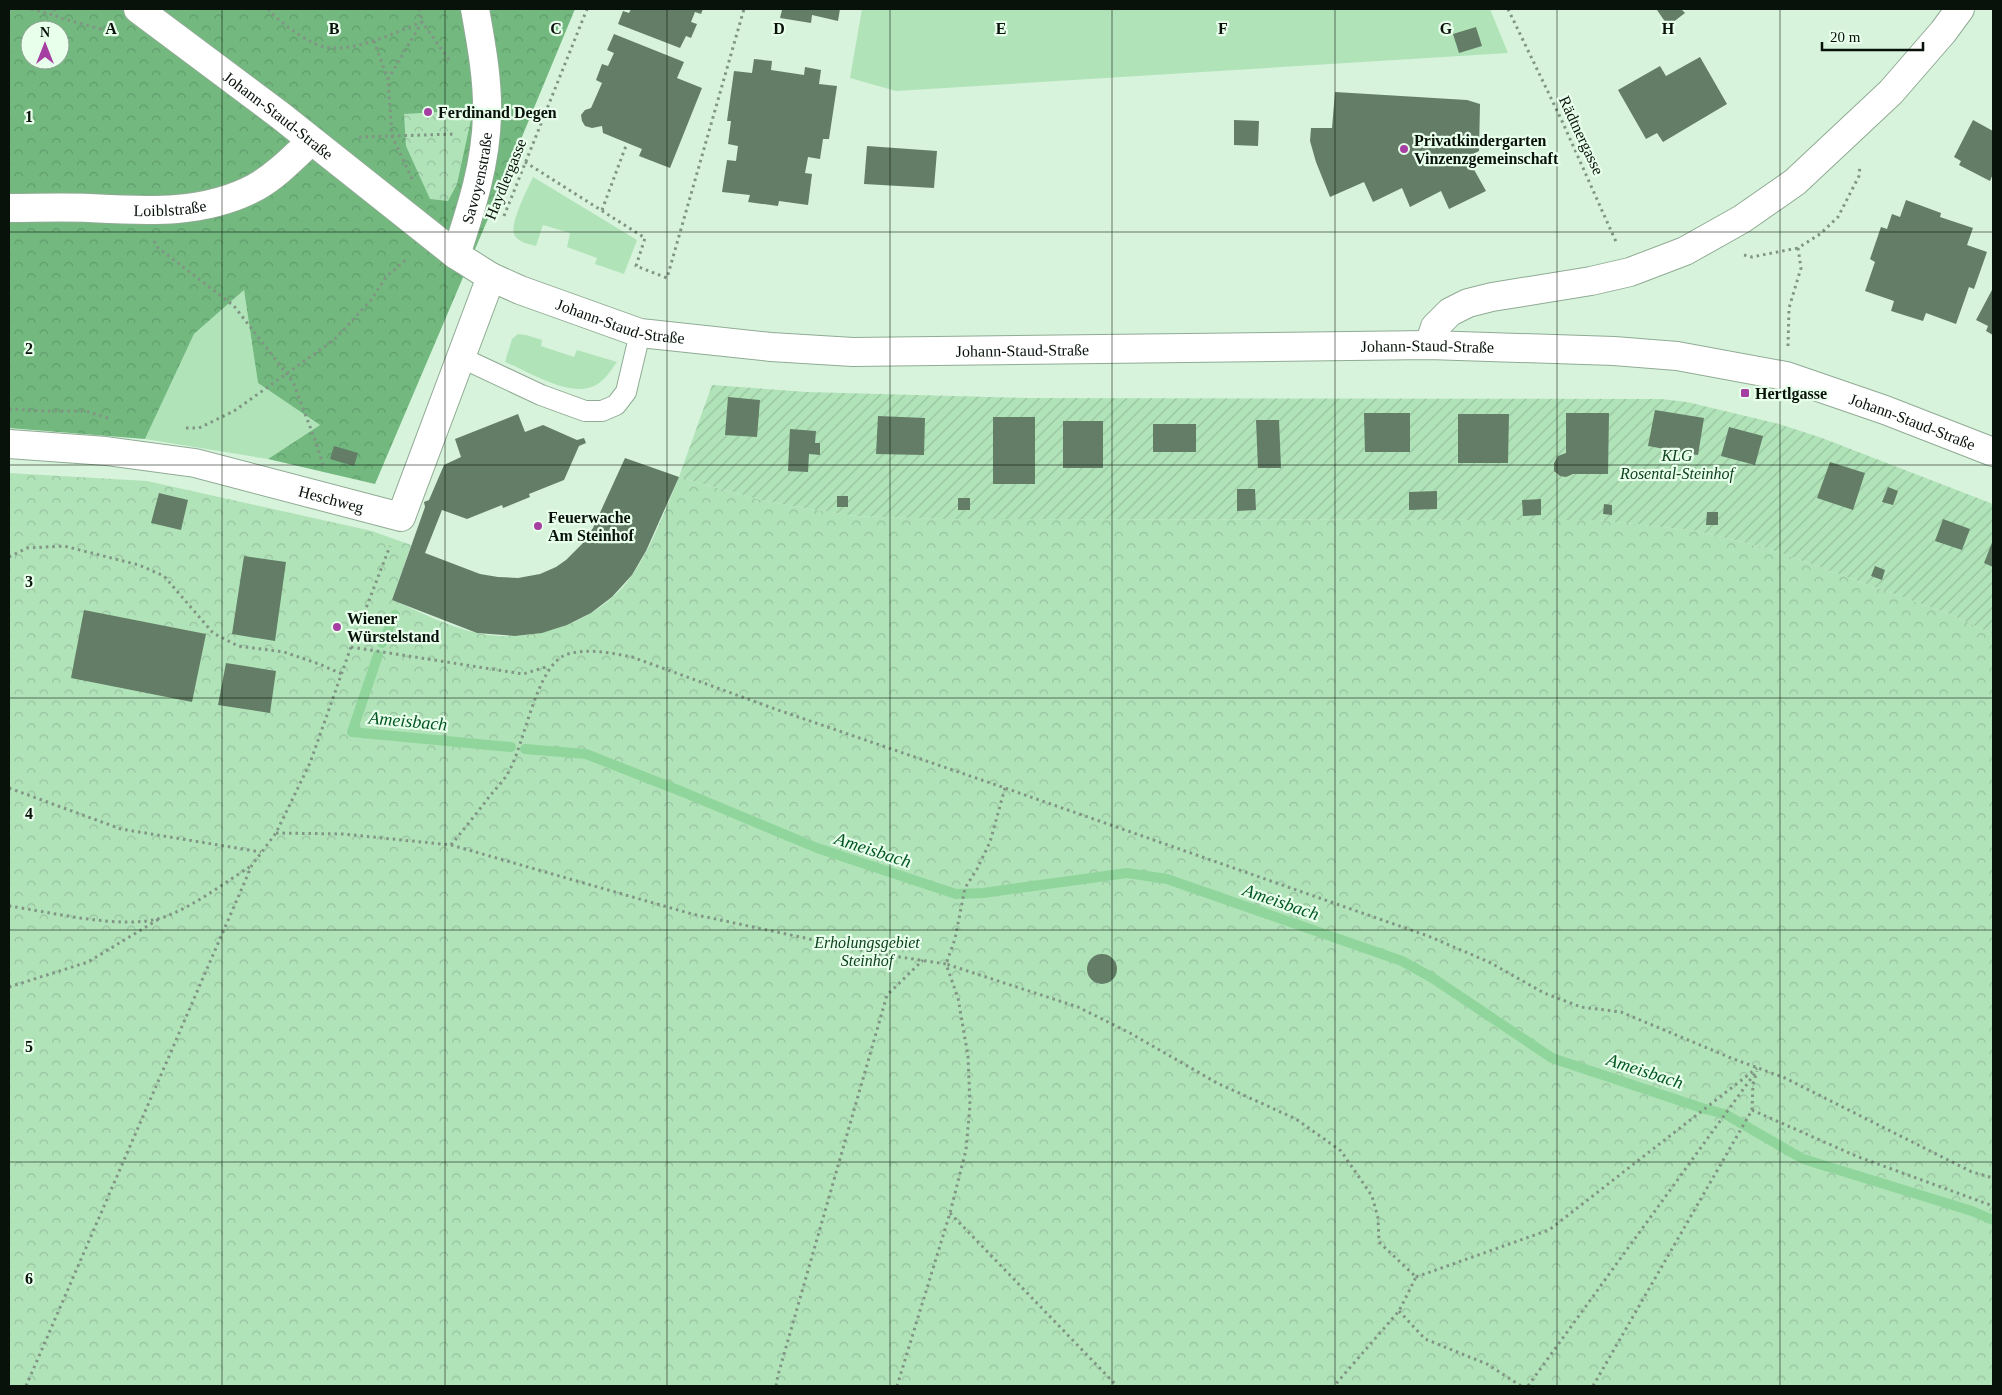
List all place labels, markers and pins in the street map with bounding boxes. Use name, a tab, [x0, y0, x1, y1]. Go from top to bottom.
place label: Ferdinand Degen	[438, 104, 557, 122]
marker: Ferdinand Degen	[422, 106, 434, 118]
place label: Privatkindergarten Vinzenzgemeinschaft	[1414, 132, 1559, 168]
marker: Privatkindergarten Vinzenzgemeinschaft	[1398, 143, 1410, 155]
place label: Hertlgasse	[1755, 385, 1827, 403]
marker: Hertlgasse	[1739, 387, 1751, 399]
place label: Feuerwache Am Steinhof	[548, 509, 634, 544]
marker: Feuerwache Am Steinhof	[532, 520, 544, 532]
place label: Wiener Würstelstand	[347, 610, 440, 645]
marker: Wiener Würstelstand	[331, 621, 343, 633]

